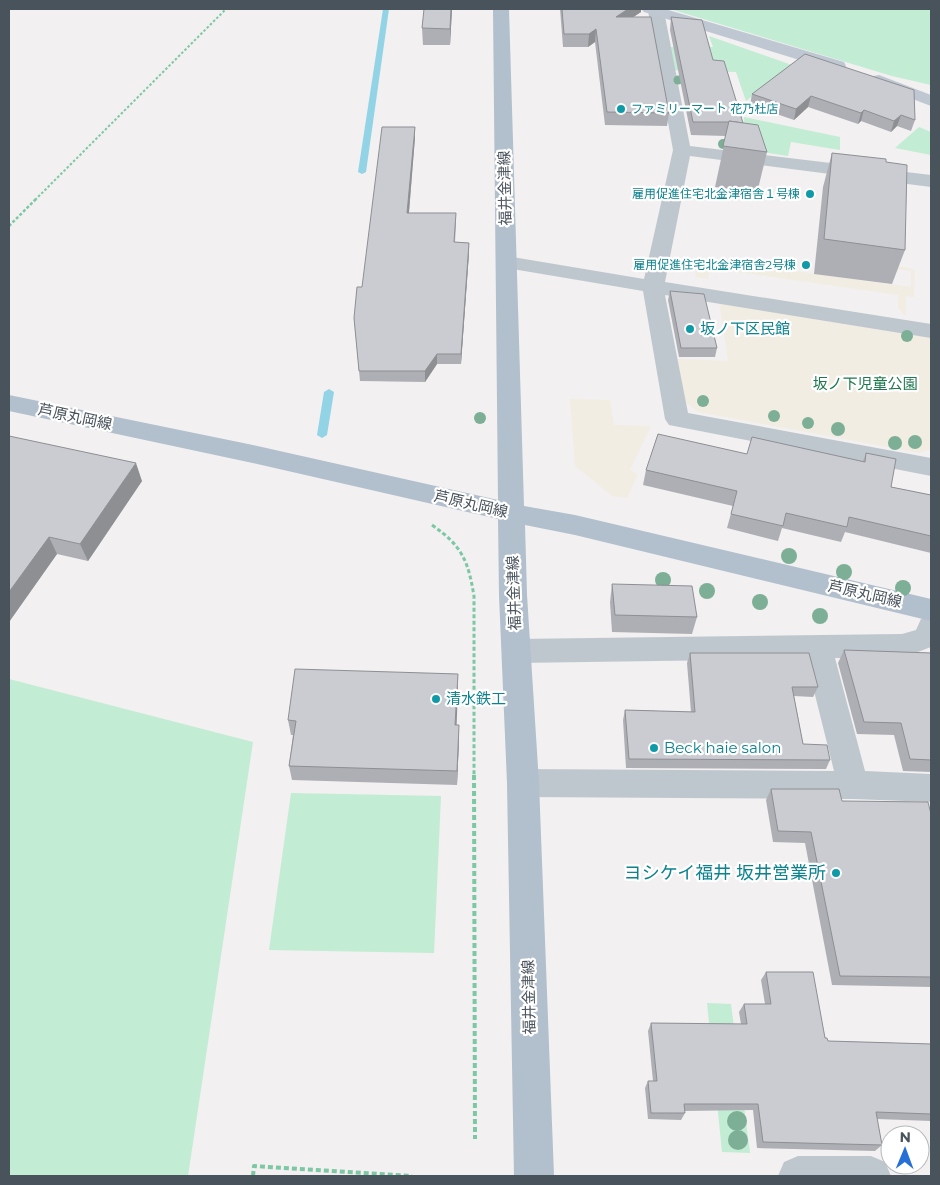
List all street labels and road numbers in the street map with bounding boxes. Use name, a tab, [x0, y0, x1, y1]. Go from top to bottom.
street label: 福井金津線	[494, 150, 515, 226]
street label: 芦原丸岡線	[36, 399, 114, 434]
street label: 芦原丸岡線	[432, 486, 510, 521]
street label: 福井金津線	[503, 555, 524, 631]
street label: 芦原丸岡線	[826, 576, 904, 611]
street label: 福井金津線	[518, 959, 539, 1035]

